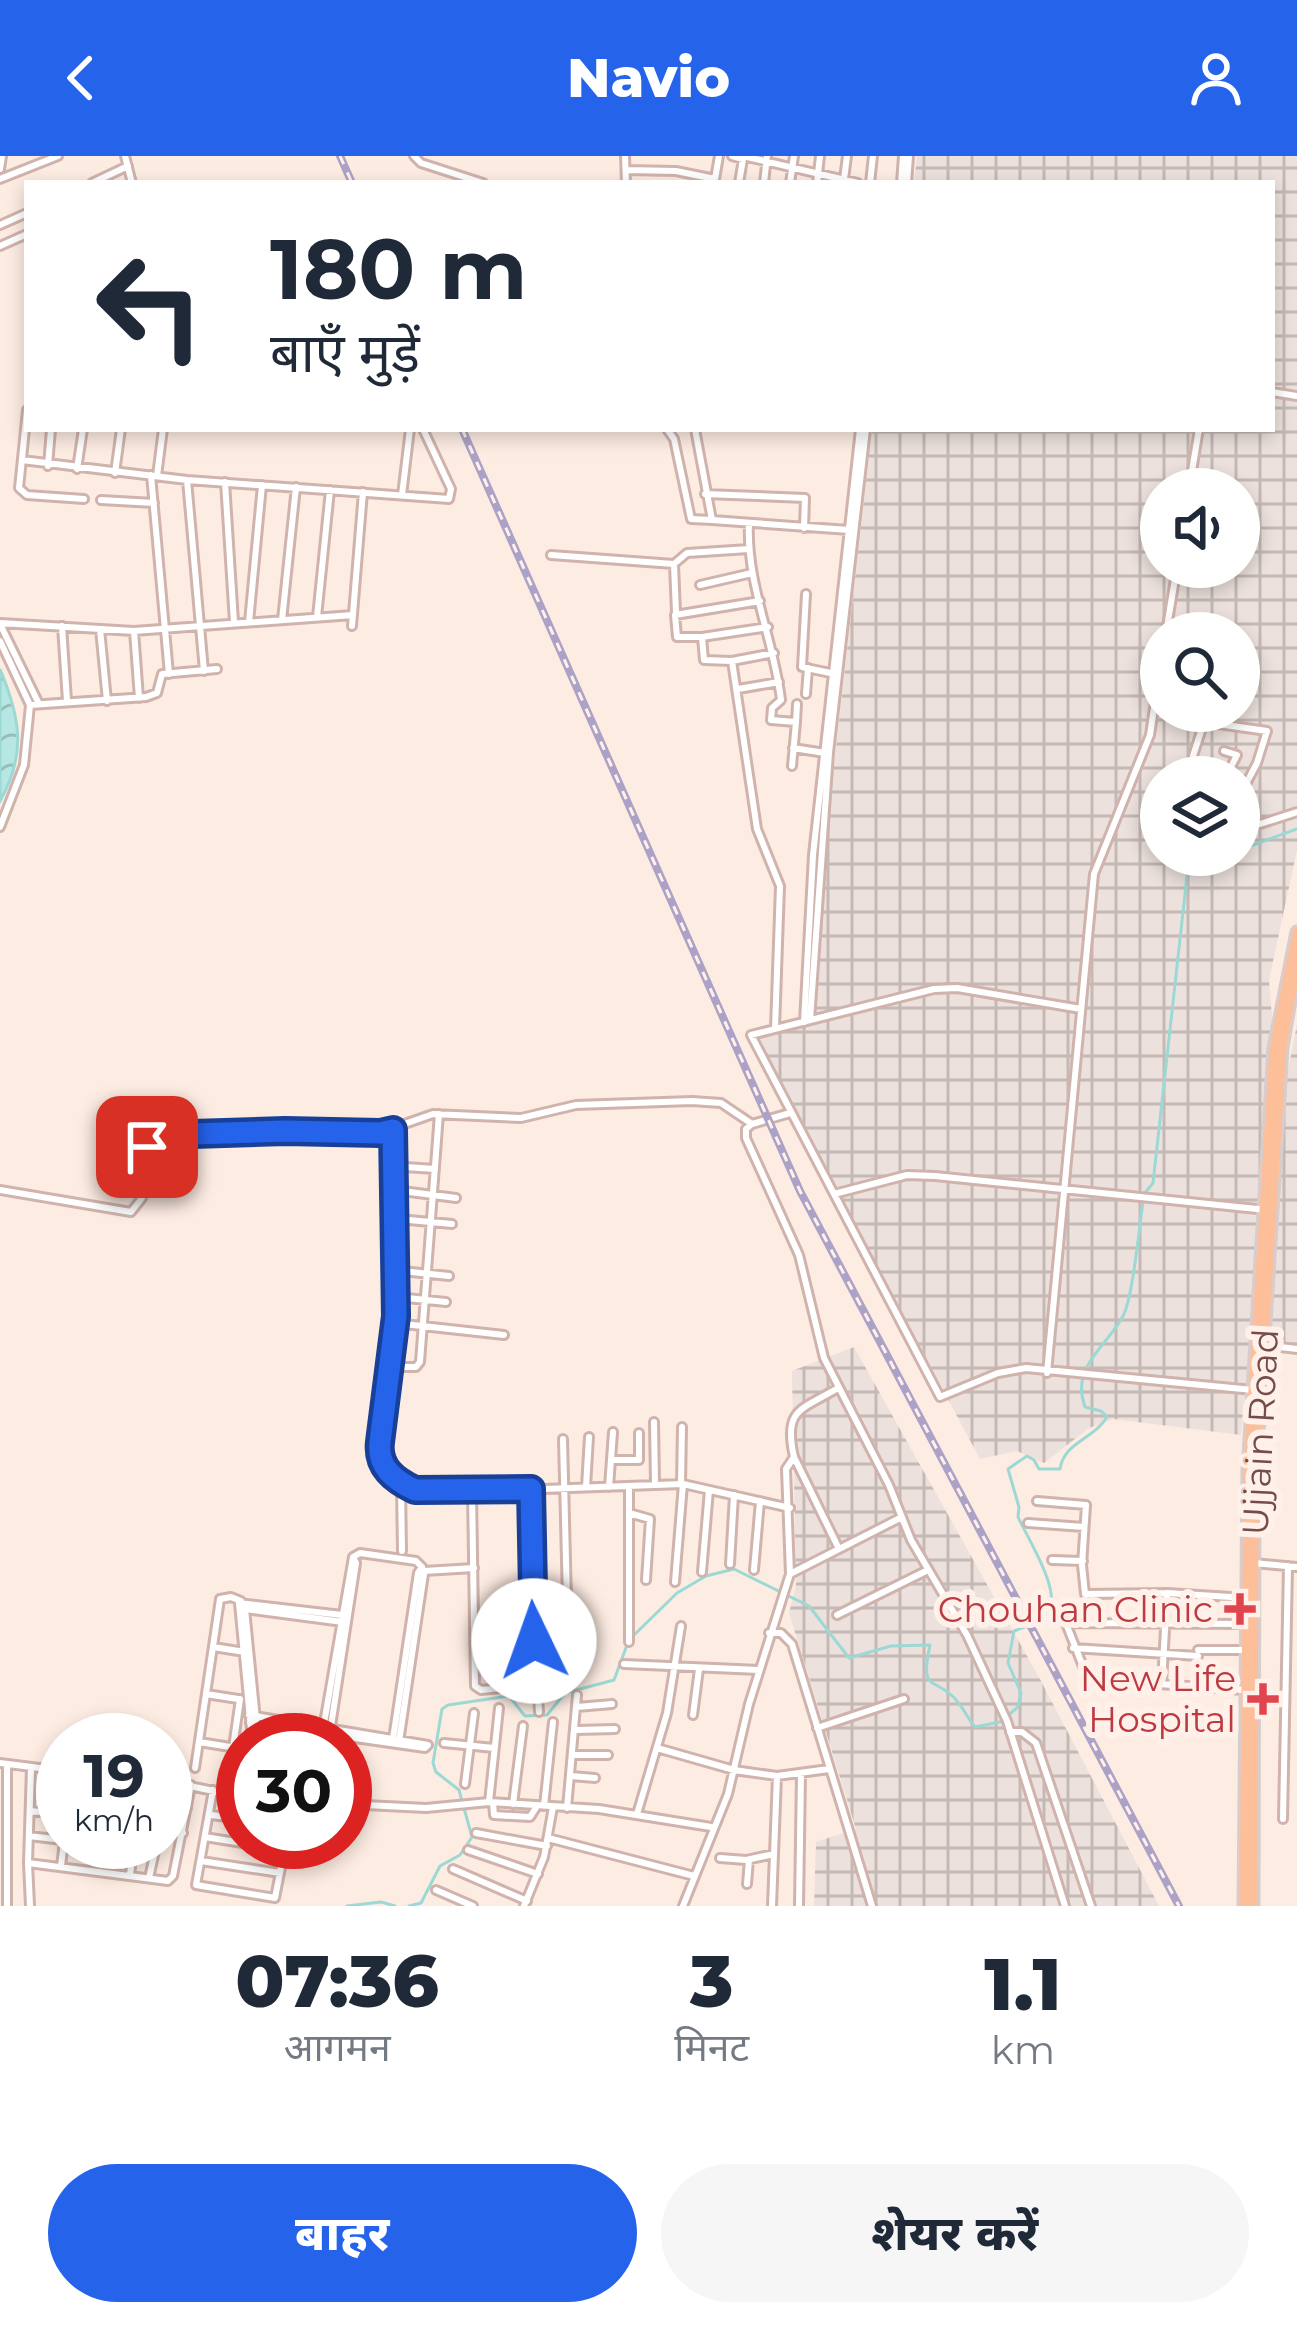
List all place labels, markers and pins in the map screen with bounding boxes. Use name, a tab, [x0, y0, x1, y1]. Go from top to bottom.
pin	[96, 1096, 198, 1198]
place label: Chouhan Clinic	[938, 1587, 1213, 1631]
marker: Chouhan Clinic	[1224, 1593, 1256, 1625]
place label: New Life Hospital	[1080, 1656, 1236, 1741]
marker: New Life Hospital	[1247, 1683, 1279, 1715]

